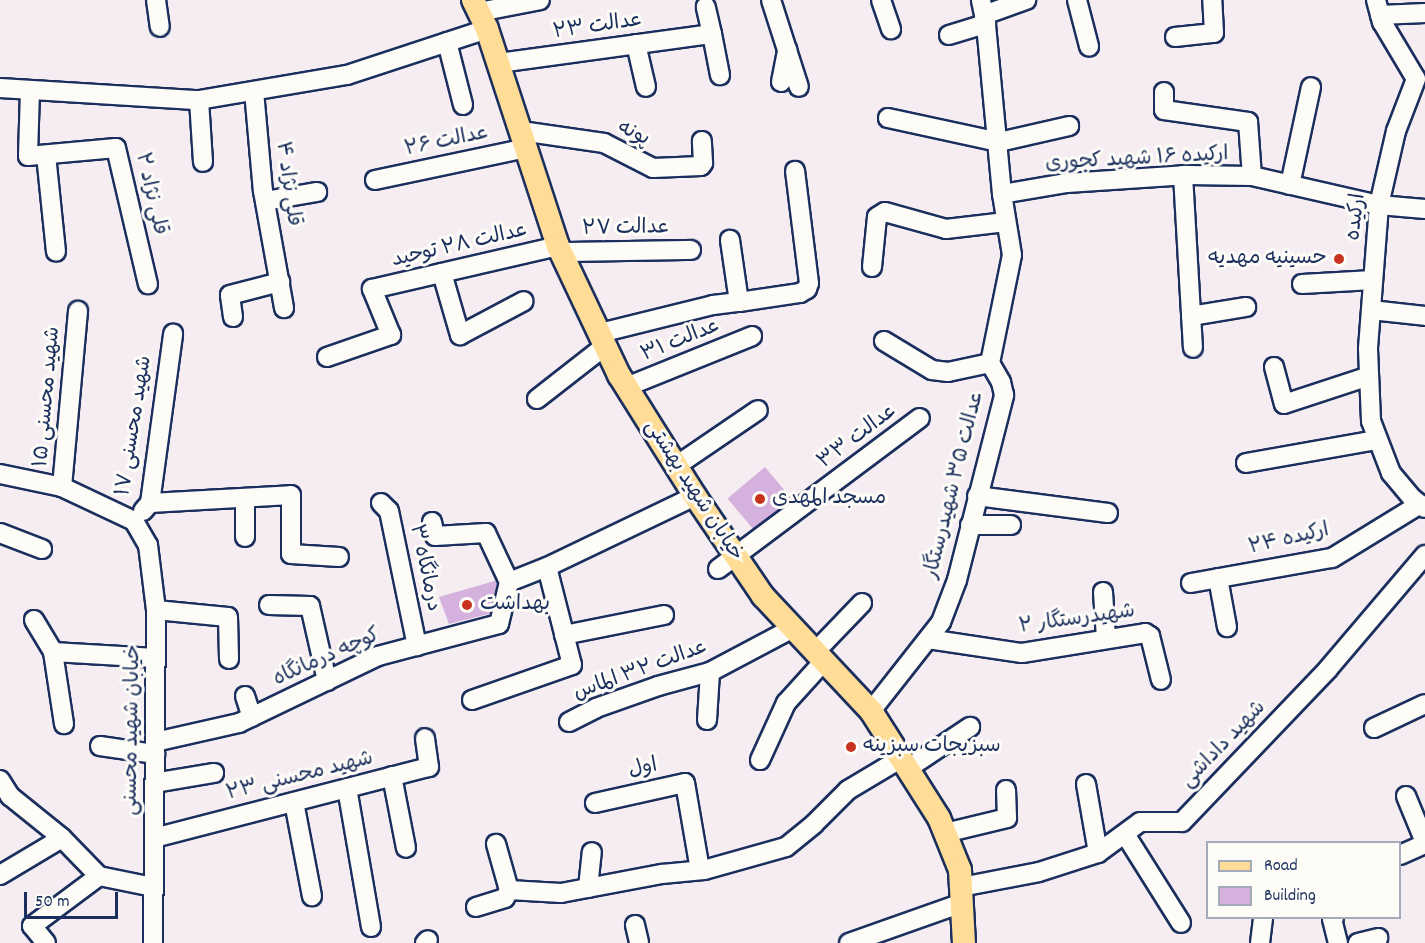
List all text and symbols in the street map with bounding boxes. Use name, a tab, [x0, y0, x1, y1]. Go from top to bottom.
street label: عدالت ۲۳	[552, 8, 644, 46]
street label: پونه	[612, 115, 654, 153]
street label: عدالت ۲۶	[402, 121, 492, 163]
street label: قلی نژاد ۴	[269, 140, 305, 228]
street label: ارکیده ۱۶ شهید کجوری	[1045, 143, 1229, 177]
street label: قلی نژاد ۲	[128, 150, 172, 238]
street label: ارکیده	[1342, 192, 1372, 242]
street label: عدالت ۲۷	[582, 216, 670, 242]
street label: عدالت ۲۸ توحید	[389, 218, 531, 274]
place label: حسینیه مهدیه	[1208, 246, 1327, 272]
marker: حسینیه مهدیه	[1332, 252, 1346, 266]
street label: عدالت ۳۱	[637, 314, 725, 368]
street label: شهید محسنی ۱۵	[29, 325, 67, 469]
street label: شهید محسنی ۱۷	[111, 354, 159, 498]
street label: عدالت ۳۵ شهیدرستگار	[919, 388, 991, 582]
street label: عدالت ۳۳	[813, 399, 903, 475]
street label: خیابان شهید بهشتی	[638, 416, 748, 566]
place label: مسجد المهدی	[772, 486, 886, 512]
marker: مسجد المهدی	[753, 492, 767, 506]
street label: ارکیده ۲۴	[1246, 519, 1332, 561]
street label: درمانگاه ۳	[402, 522, 446, 614]
place label: بهداشت	[480, 592, 550, 618]
marker: بهداشت	[458, 596, 476, 614]
street label: شهیدرستگار ۲	[1017, 599, 1137, 641]
street label: کوچه درمانگاه	[270, 623, 384, 693]
street label: عدالت ۳۲ الماس	[570, 635, 712, 707]
street label: خیابان شهید محسنی	[119, 644, 147, 816]
street label: شهید داداشی	[1176, 696, 1272, 794]
place label: سبزیجات سبزینه	[863, 734, 1001, 760]
marker: سبزیجات سبزینه	[844, 740, 858, 754]
street label: شهید محسنی ۲۳	[224, 747, 376, 807]
street label: اول	[626, 754, 660, 784]
legend	[1206, 841, 1401, 919]
text: Road	[1264, 854, 1298, 879]
scale bar	[27, 880, 122, 918]
text: Building	[1264, 884, 1316, 909]
text: 50 m	[35, 890, 70, 915]

